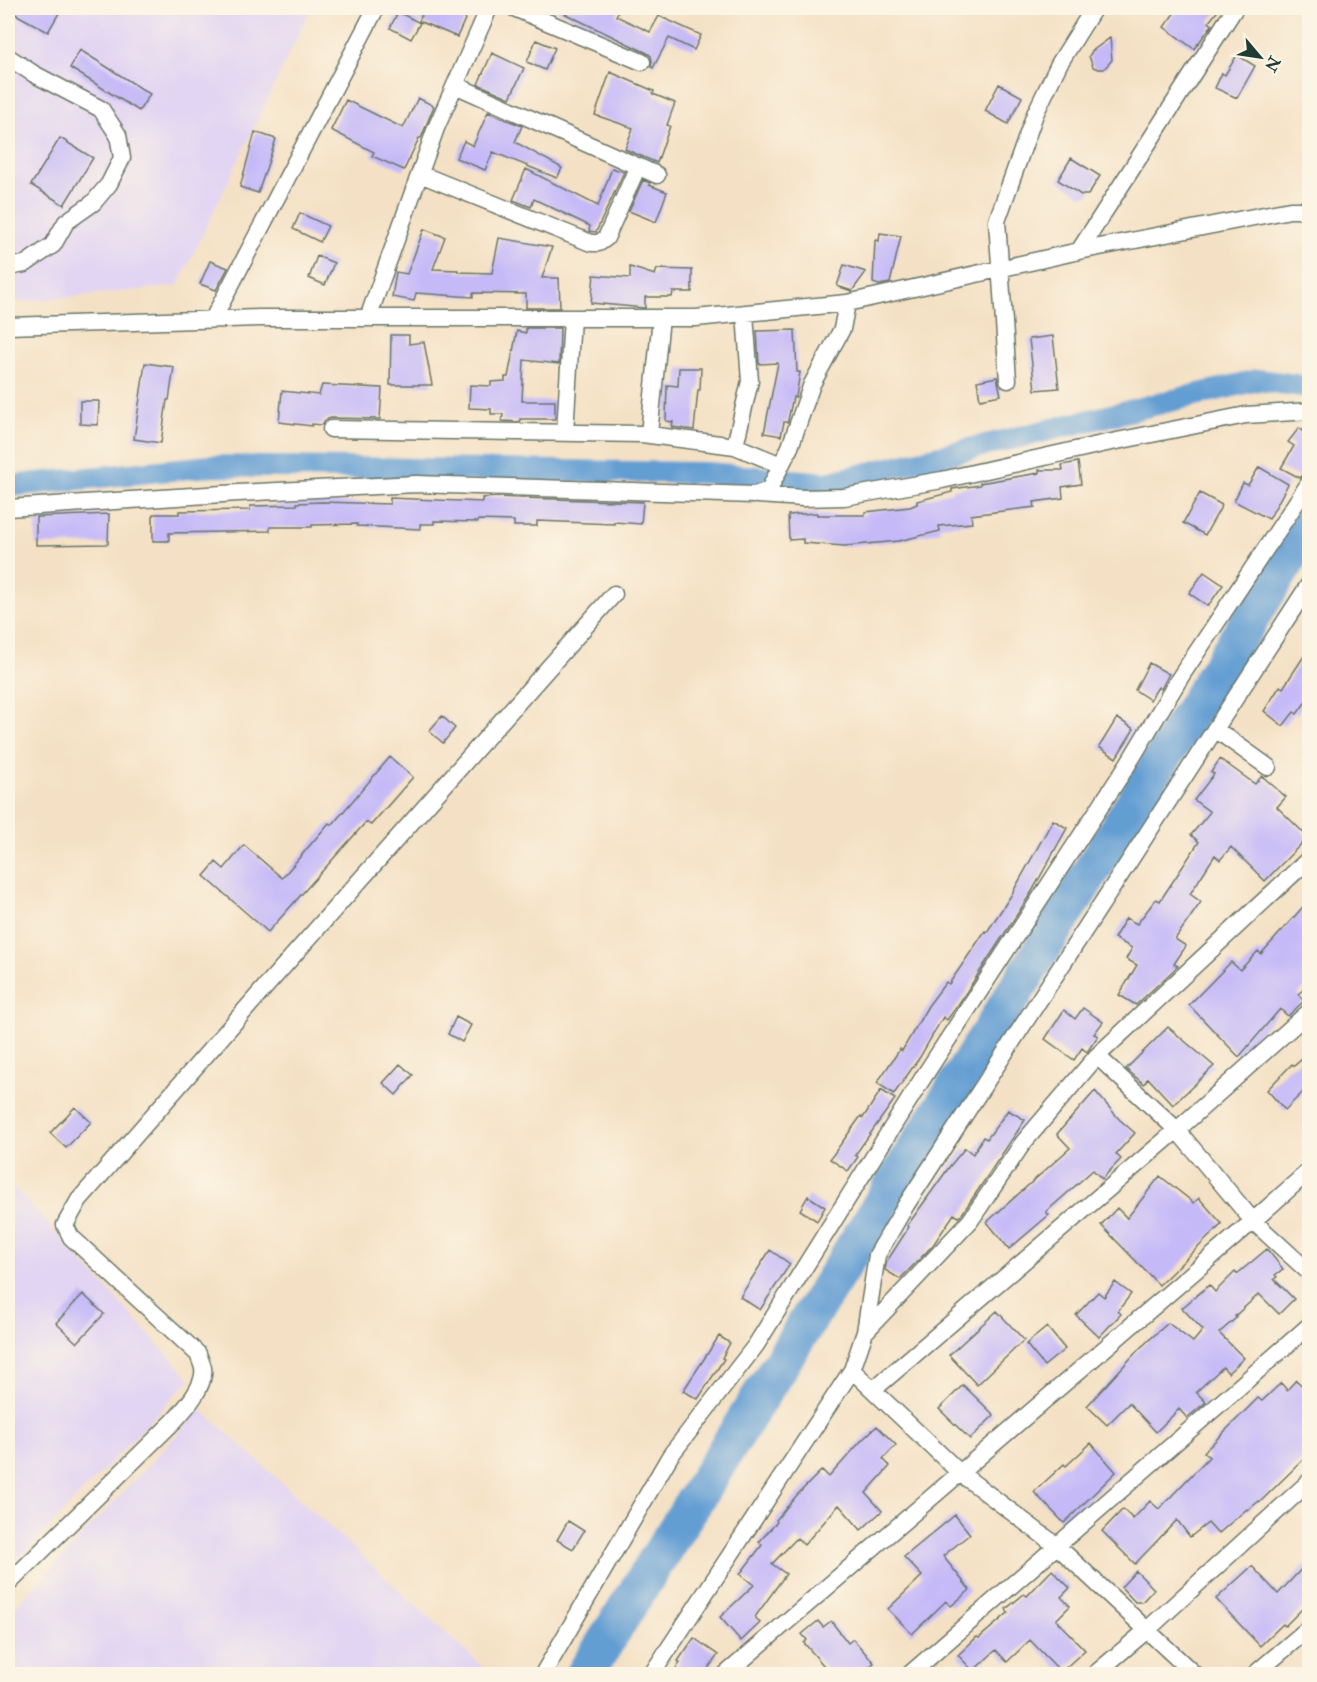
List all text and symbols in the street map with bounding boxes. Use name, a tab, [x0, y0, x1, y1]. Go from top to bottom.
north arrow	[1230, 27, 1290, 87]
text: N	[1260, 52, 1285, 75]

